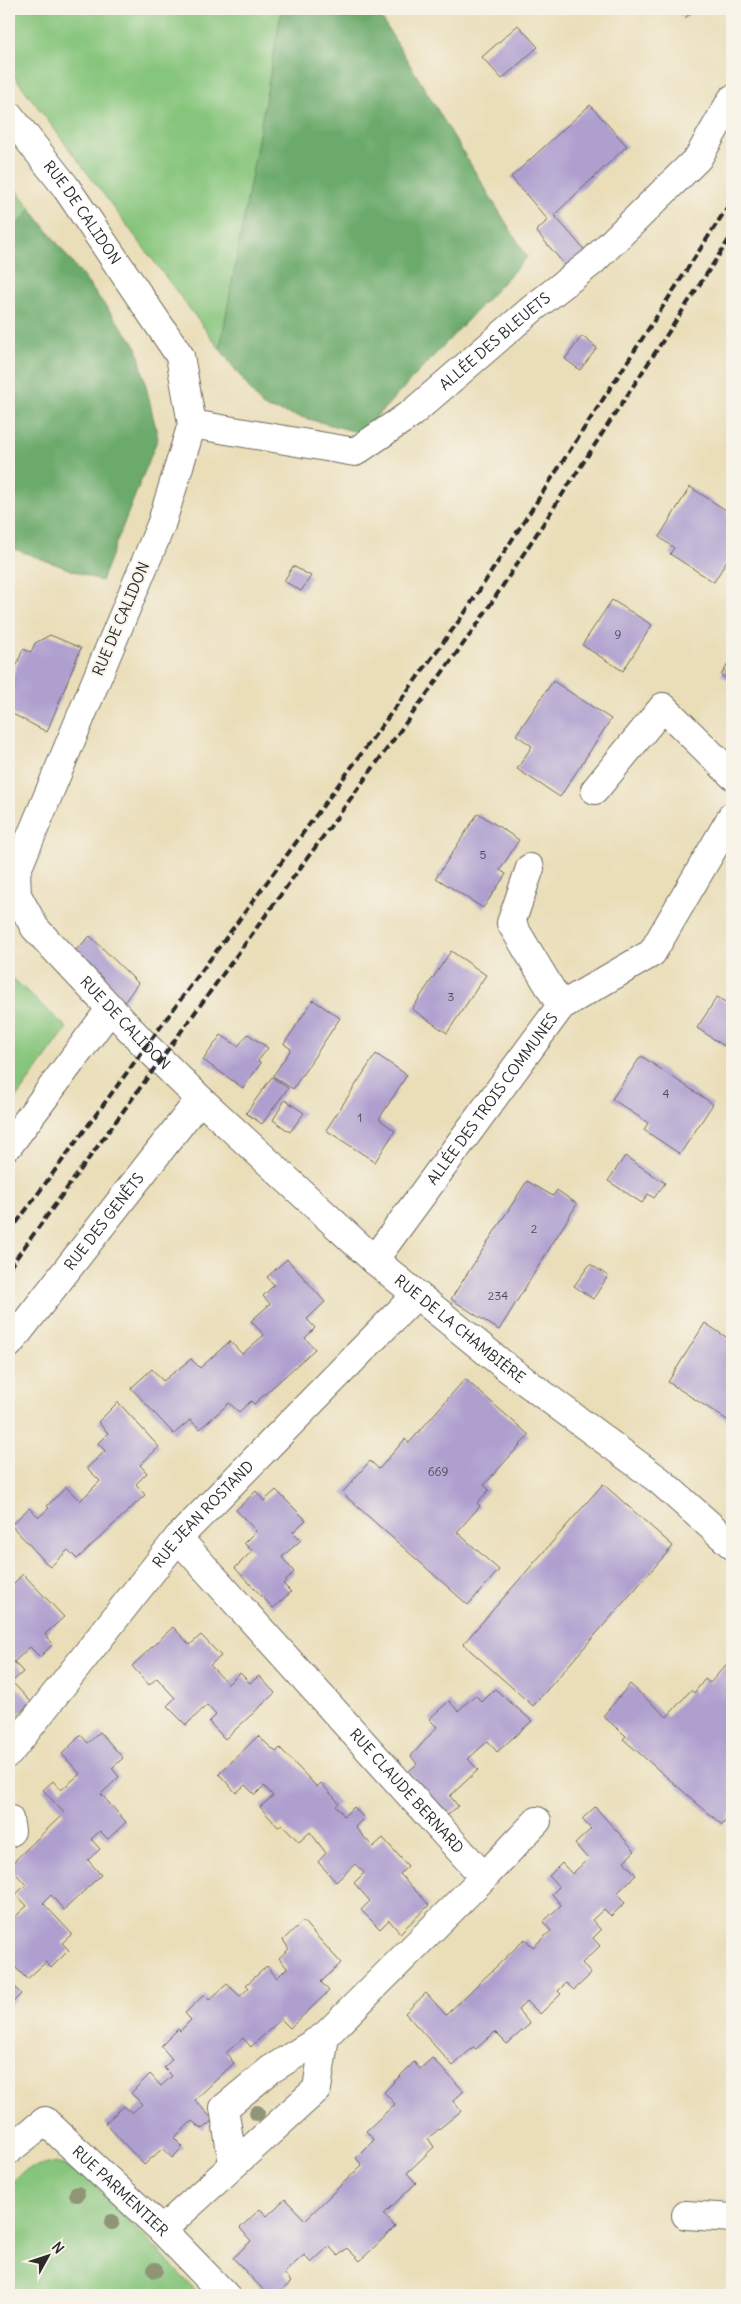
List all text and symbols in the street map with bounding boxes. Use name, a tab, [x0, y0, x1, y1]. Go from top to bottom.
street label: RUE DE CALIDON	[40, 157, 125, 268]
street label: ALLÉE DES BLEUETS	[435, 288, 554, 394]
street label: RUE DE CALIDON	[88, 559, 153, 679]
house number: 9	[615, 627, 622, 642]
house number: 5	[480, 847, 487, 862]
street label: RUE DE CALIDON	[76, 972, 174, 1073]
house number: 3	[448, 989, 455, 1004]
street label: ALLÉE DES TROIS COMMUNES	[423, 1009, 562, 1188]
house number: 4	[663, 1086, 670, 1101]
house number: 1	[358, 1110, 362, 1125]
street label: RUE DES GENÊTS	[60, 1169, 148, 1274]
house number: 2	[531, 1221, 538, 1236]
street label: RUE DE LA CHAMBIÈRE	[391, 1270, 529, 1387]
house number: 234	[488, 1288, 508, 1303]
street label: RUE JEAN ROSTAND	[148, 1456, 258, 1571]
house number: 669	[428, 1464, 448, 1479]
street label: RUE CLAUDE BERNARD	[346, 1724, 468, 1857]
street label: RUE PARMENTIER	[69, 2141, 173, 2240]
north arrow	[22, 2232, 72, 2282]
text: N	[48, 2238, 68, 2257]

